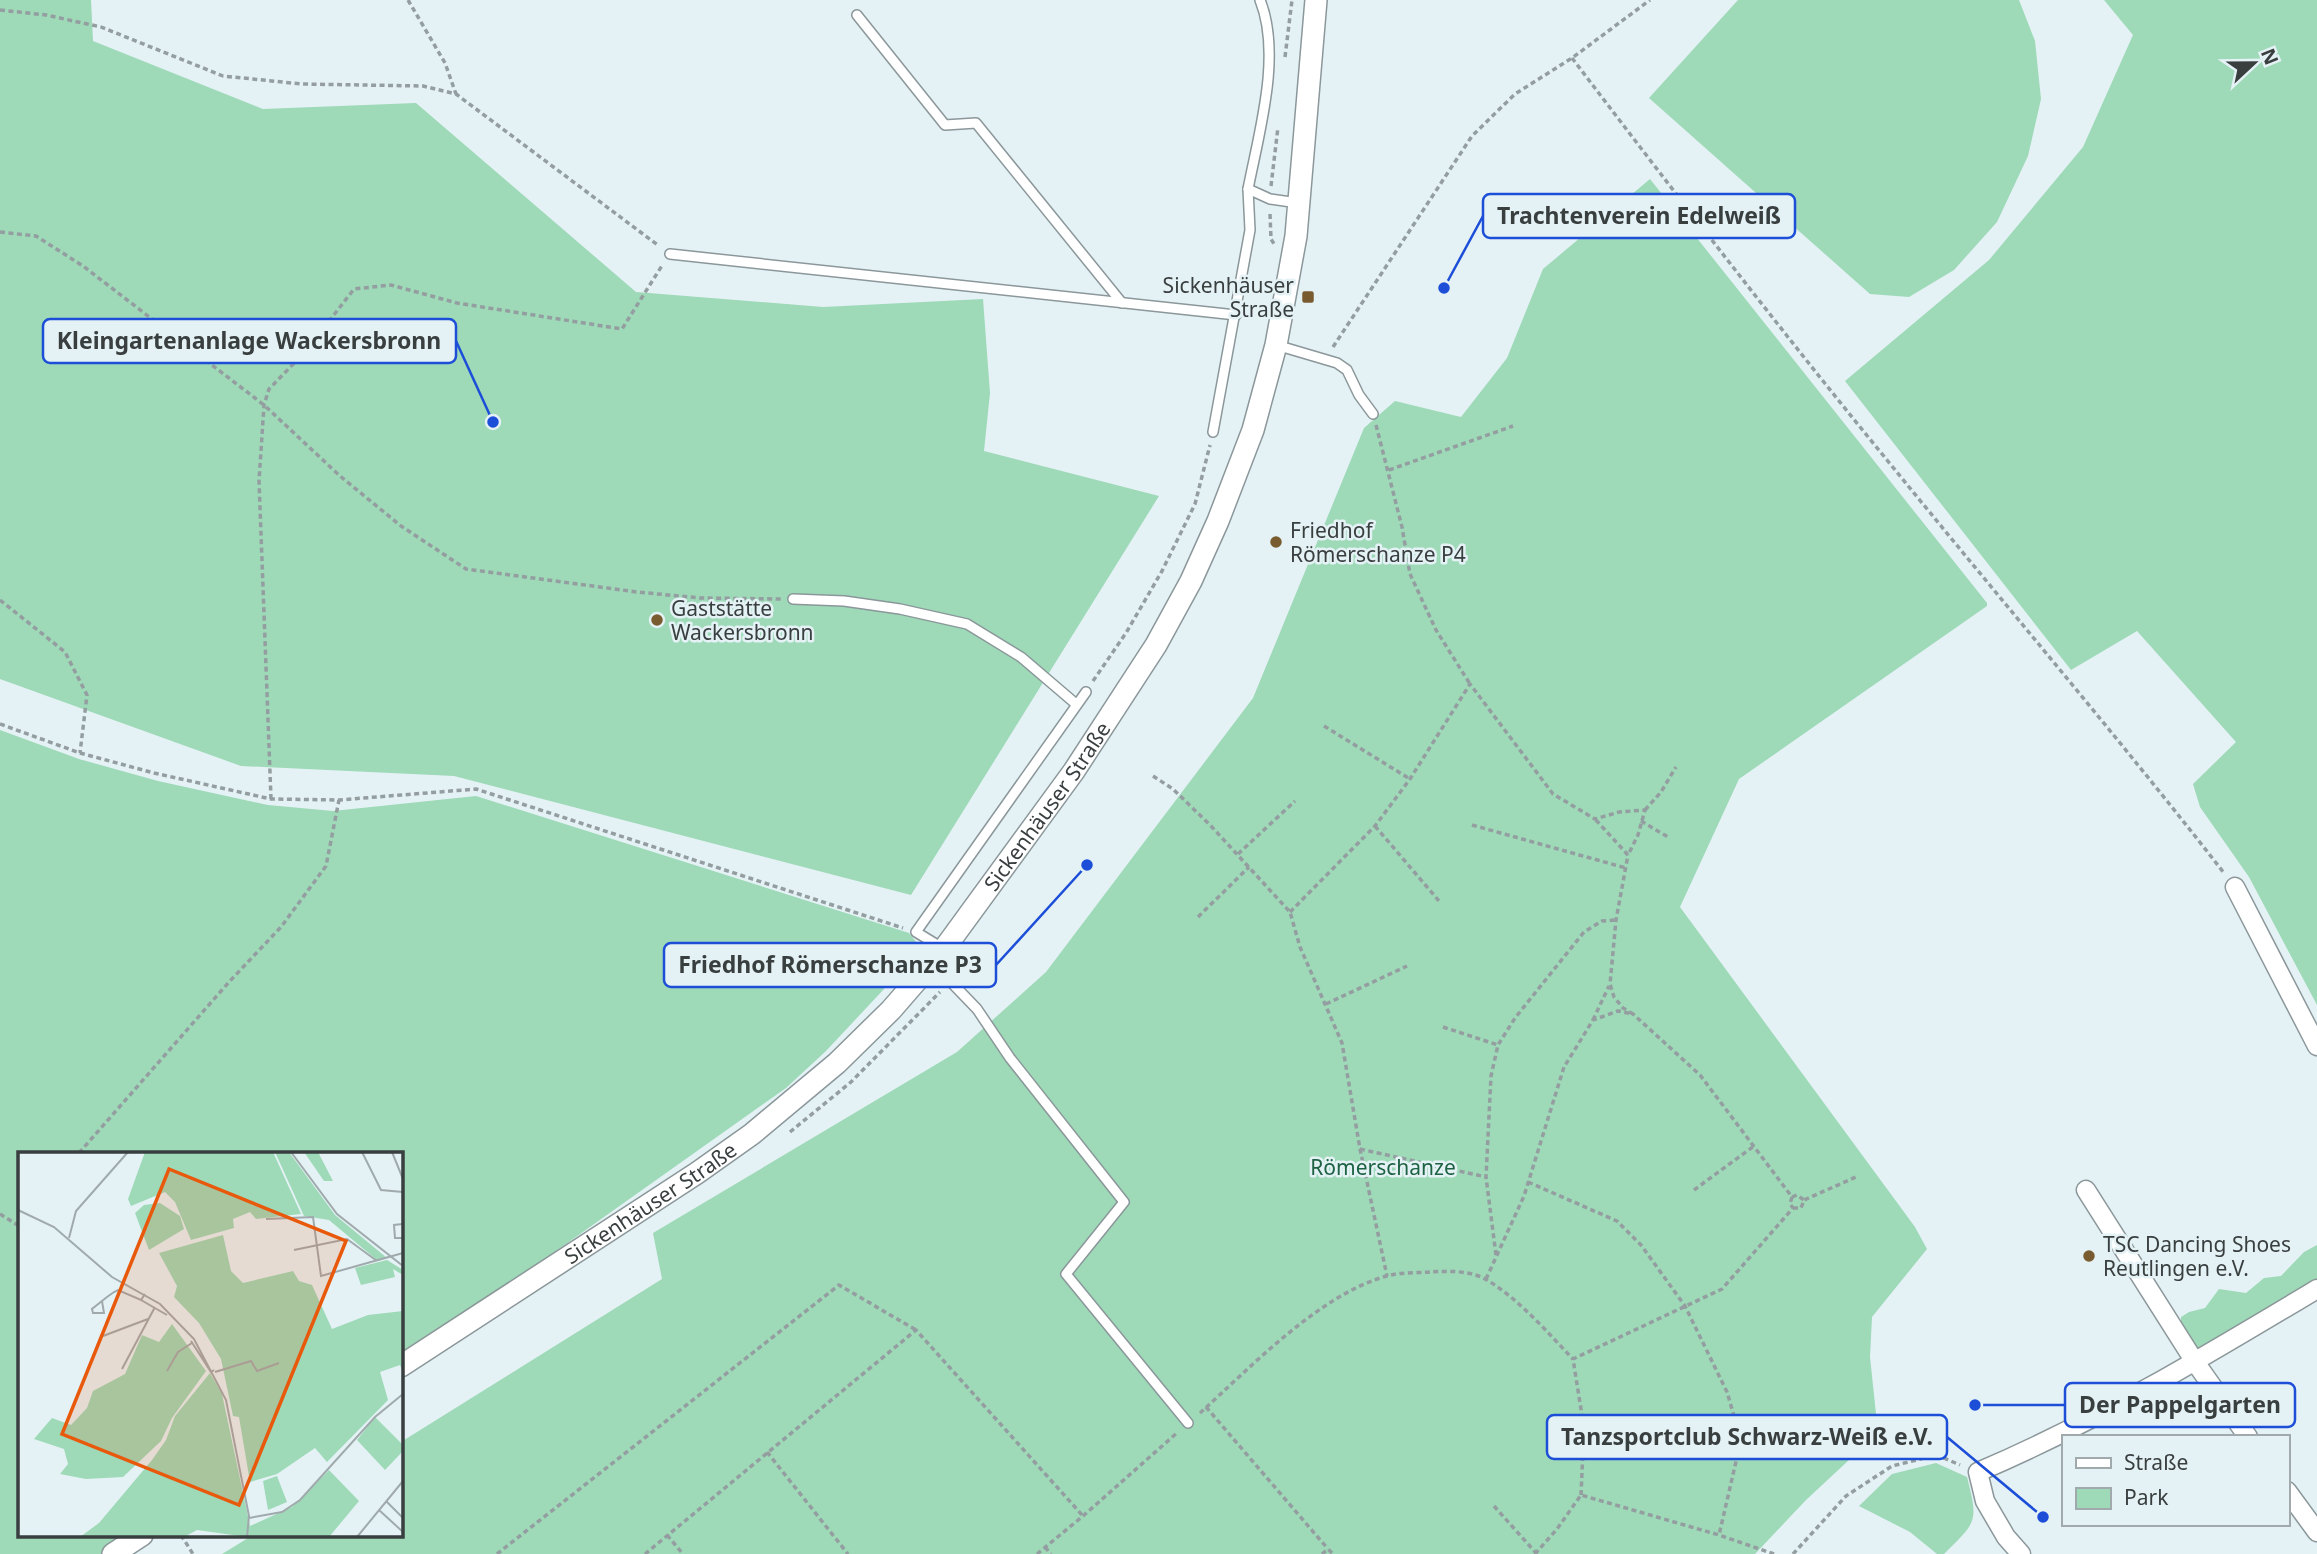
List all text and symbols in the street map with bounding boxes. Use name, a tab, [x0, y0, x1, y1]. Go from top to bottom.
north arrow	[2219, 28, 2289, 98]
text: N	[2255, 45, 2285, 69]
callout: Trachtenverein Edelweiß	[1483, 194, 1795, 238]
text: Trachtenverein Edelweiß	[1497, 199, 1781, 231]
place label: Sickenhäuser Straße	[1163, 271, 1294, 323]
marker: Sickenhäuser Straße	[1300, 289, 1316, 305]
callout: Kleingartenanlage Wackersbronn	[43, 319, 456, 363]
text: Kleingartenanlage Wackersbronn	[57, 324, 441, 356]
place label: Friedhof Römerschanze P4	[1290, 516, 1466, 568]
marker: Friedhof Römerschanze P4	[1268, 534, 1284, 550]
place label: Gaststätte Wackersbronn	[671, 594, 814, 646]
marker: Gaststätte Wackersbronn	[649, 612, 665, 628]
street label: Sickenhäuser Straße	[977, 716, 1116, 896]
callout: Friedhof Römerschanze P3	[664, 943, 996, 987]
text: Friedhof Römerschanze P3	[678, 948, 982, 980]
street label: Sickenhäuser Straße	[559, 1135, 742, 1270]
inset map	[18, 1152, 402, 1536]
park label: Römerschanze	[1310, 1153, 1456, 1181]
place label: TSC Dancing Shoes Reutlingen e.V.	[2103, 1230, 2291, 1282]
marker: TSC Dancing Shoes Reutlingen e.V.	[2081, 1248, 2097, 1264]
callout: Der Pappelgarten	[2065, 1383, 2295, 1427]
text: Der Pappelgarten	[2079, 1388, 2281, 1420]
callout: Tanzsportclub Schwarz-Weiß e.V.	[1547, 1415, 1947, 1459]
text: Tanzsportclub Schwarz-Weiß e.V.	[1561, 1420, 1933, 1452]
legend	[2062, 1435, 2289, 1526]
text: Straße	[2124, 1448, 2188, 1476]
text: Park	[2124, 1483, 2169, 1511]

